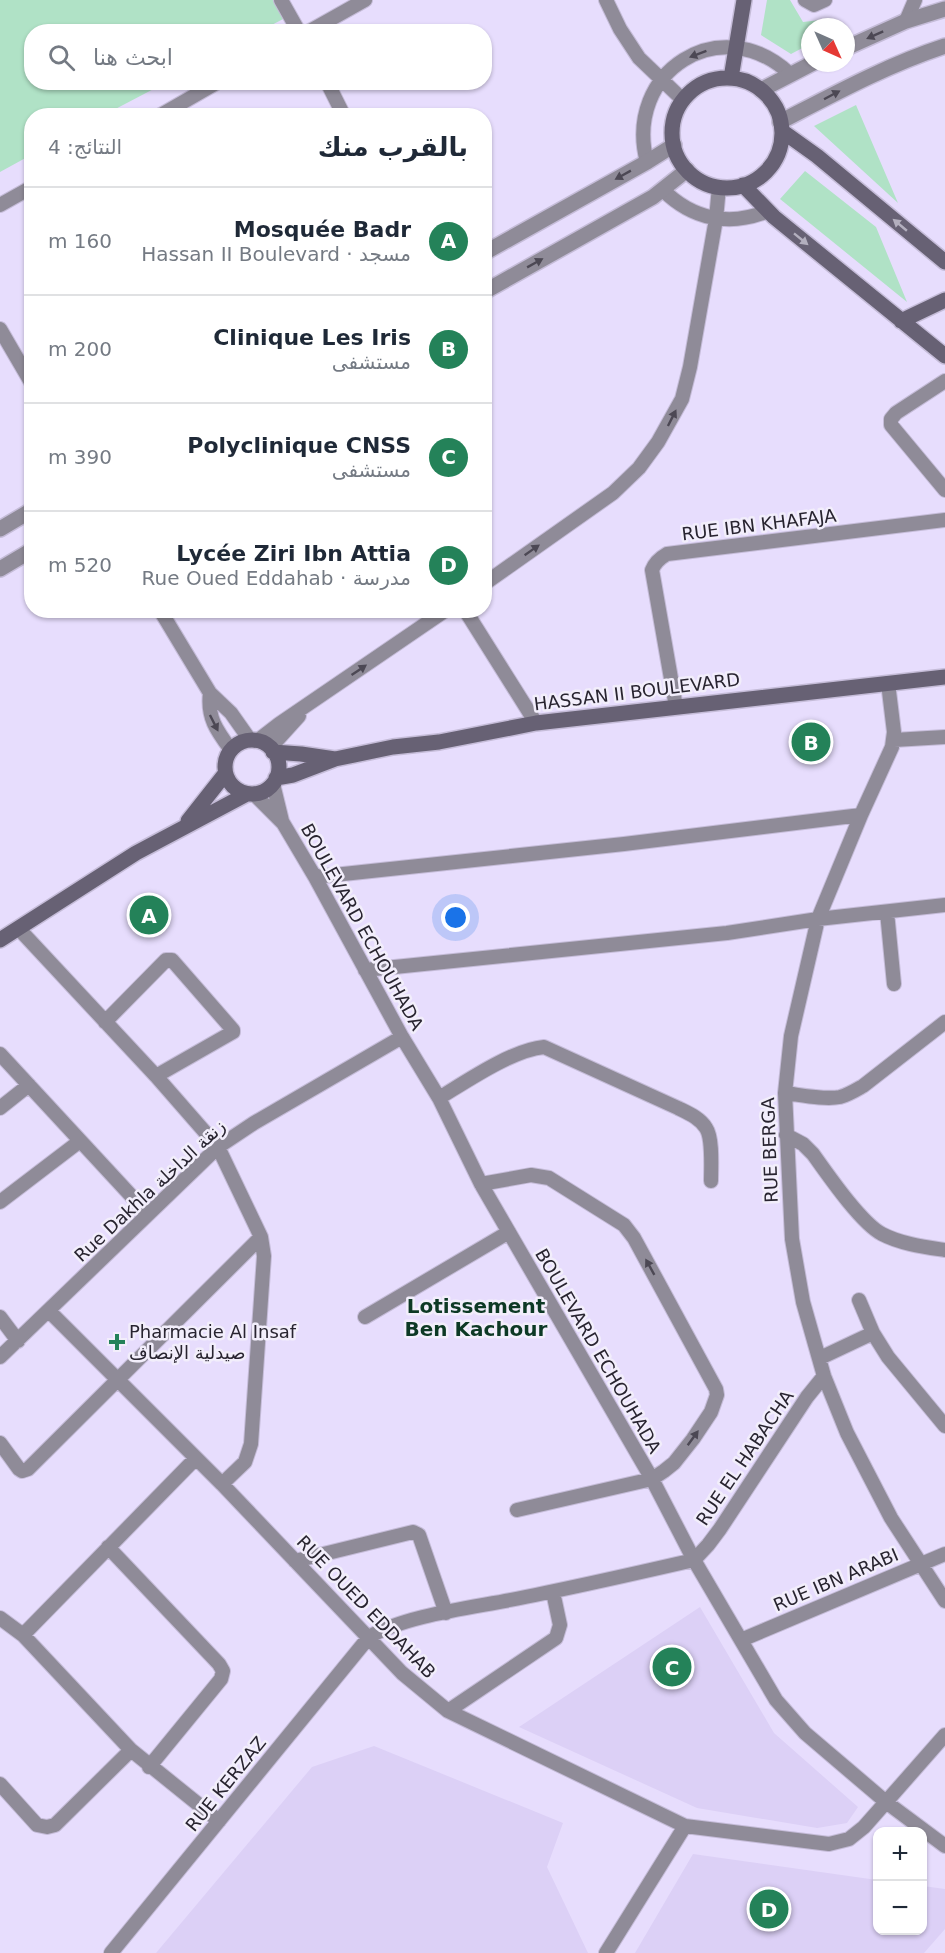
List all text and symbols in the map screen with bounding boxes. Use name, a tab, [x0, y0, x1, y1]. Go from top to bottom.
north arrow	[801, 18, 855, 72]
search box	[24, 24, 492, 90]
one-way arrow	[867, 30, 884, 39]
icon: search	[45, 41, 78, 74]
text: ابحث هنا	[93, 45, 173, 70]
one-way arrow	[689, 49, 707, 59]
one-way arrow	[823, 90, 841, 100]
text: بالقرب منك	[318, 132, 468, 162]
text: النتائج: 4	[48, 135, 122, 159]
one-way arrow	[615, 170, 632, 180]
text: Mosquée Badr	[234, 217, 411, 242]
one-way arrow	[893, 219, 908, 232]
text: 160 m	[48, 229, 112, 253]
text: A	[441, 229, 456, 253]
one-way arrow	[793, 232, 808, 245]
text: مسجد · Hassan II Boulevard	[141, 242, 411, 266]
one-way arrow	[527, 258, 544, 268]
text: Clinique Les Iris	[213, 325, 411, 350]
text: 200 m	[48, 337, 112, 361]
text: B	[441, 337, 456, 361]
text: مستشفى	[332, 350, 411, 374]
one-way arrow	[667, 409, 677, 426]
text: Polyclinique CNSS	[187, 433, 411, 458]
text: 390 m	[48, 445, 112, 469]
text: C	[441, 445, 456, 469]
text: مستشفى	[332, 458, 411, 482]
street label: RUE IBN KHAFAJA	[680, 505, 838, 544]
text: Lycée Ziri Ibn Attia	[176, 541, 411, 566]
one-way arrow	[524, 544, 540, 556]
text: 520 m	[48, 553, 112, 577]
text: D	[440, 553, 457, 577]
text: مدرسة · Rue Oued Eddahab	[142, 566, 411, 590]
one-way arrow	[350, 664, 366, 676]
street label: HASSAN II BOULEVARD	[533, 668, 741, 715]
one-way arrow	[209, 715, 219, 732]
pin: B	[792, 720, 830, 764]
street label: BOULEVARD ECHOUHADA	[297, 820, 428, 1034]
pin: A	[130, 892, 168, 938]
your location	[441, 903, 470, 932]
street label: RUE BERGA	[757, 1096, 782, 1203]
street label: Rue Dakhla زنقة الداخلة	[70, 1115, 229, 1266]
street label: BOULEVARD ECHOUHADA	[531, 1245, 666, 1457]
one-way arrow	[645, 1258, 655, 1275]
district label: Lotissement Ben Kachour	[405, 1294, 548, 1341]
place label: Pharmacie Al Insaf صيدلية الإنصاف	[129, 1321, 297, 1363]
marker: Pharmacie Al Insaf صيدلية الإنصاف	[110, 1335, 124, 1349]
street label: RUE EL HABACHA	[692, 1386, 798, 1529]
one-way arrow	[687, 1431, 699, 1447]
street label: RUE OUED EDDAHAB	[293, 1531, 440, 1682]
street label: RUE IBN ARABI	[770, 1544, 901, 1615]
pin: C	[652, 1644, 692, 1690]
street label: RUE KERZAZ	[181, 1732, 270, 1835]
map controls	[873, 1827, 927, 1935]
button: +	[873, 1827, 927, 1881]
button: −	[873, 1881, 927, 1935]
pin: D	[750, 1886, 788, 1932]

